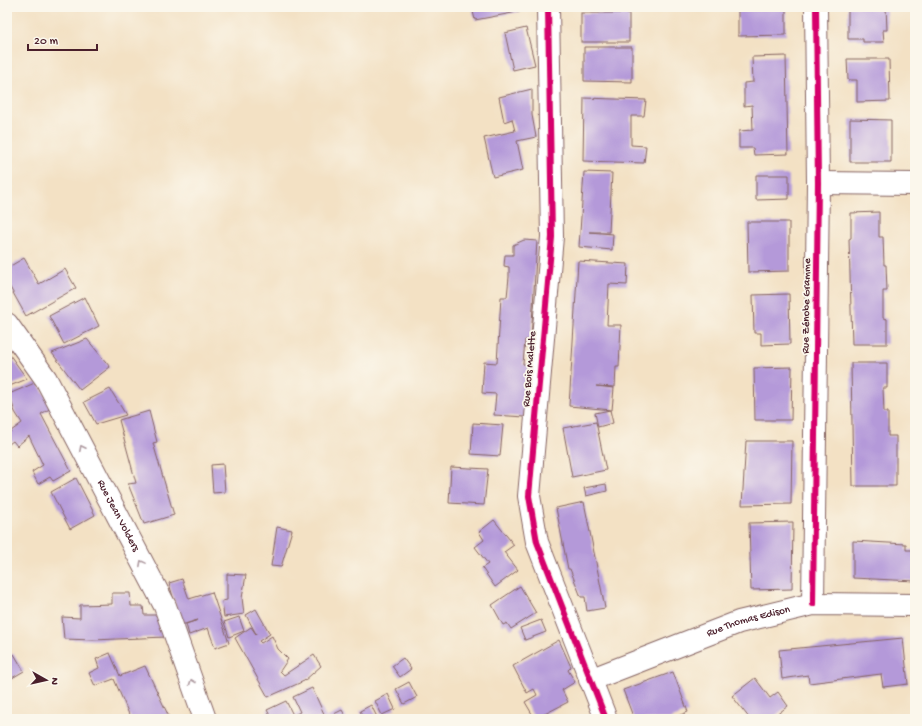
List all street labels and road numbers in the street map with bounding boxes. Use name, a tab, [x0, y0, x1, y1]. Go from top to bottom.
street label: Rue Zénobe Gramme	[800, 258, 814, 354]
street label: Rue Bois Malette	[521, 330, 539, 407]
street label: Rue Jean Volders	[94, 478, 142, 555]
street label: Rue Thomas Edison	[705, 604, 792, 640]

